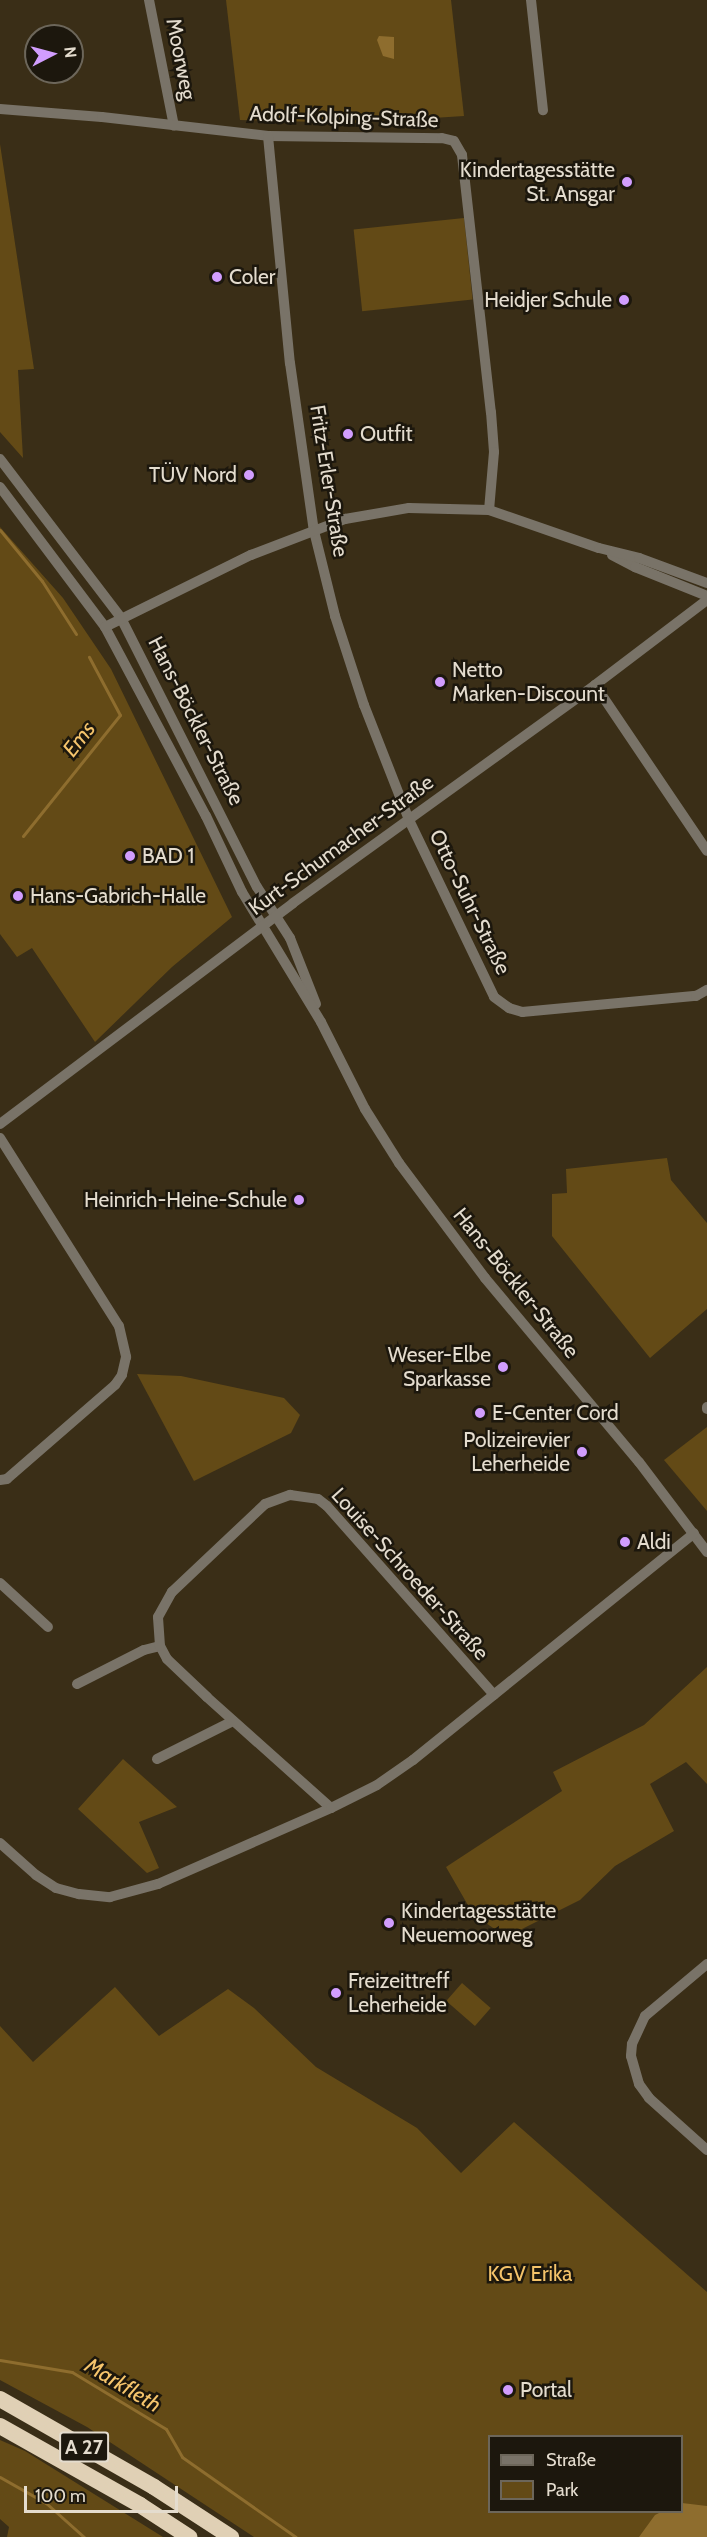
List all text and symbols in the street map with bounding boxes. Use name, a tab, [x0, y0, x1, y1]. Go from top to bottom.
street label: Moorweg	[161, 16, 201, 102]
north arrow	[24, 24, 84, 84]
text: N	[60, 46, 80, 59]
street label: Adolf-Kolping-Straße	[249, 101, 439, 133]
place label: Kindertagesstätte St. Ansgar	[460, 157, 615, 207]
marker: Kindertagesstätte St. Ansgar	[620, 175, 634, 189]
place label: Coler	[229, 264, 275, 290]
marker: Coler	[210, 270, 224, 284]
place label: Heidjer Schule	[484, 287, 612, 313]
marker: Heidjer Schule	[617, 293, 631, 307]
street label: Fritz-Erler-Straße	[305, 403, 353, 559]
place label: Outfit	[360, 421, 413, 447]
marker: Outfit	[341, 427, 355, 441]
place label: TÜV Nord	[149, 462, 237, 488]
marker: TÜV Nord	[242, 468, 256, 482]
street label: Hans-Böckler-Straße	[143, 632, 249, 810]
place label: Netto Marken-Discount	[452, 657, 605, 707]
marker: Netto Marken-Discount	[433, 675, 447, 689]
water label: Ems	[57, 716, 101, 762]
street label: Kurt-Schumacher-Straße	[244, 769, 438, 921]
street label: Otto-Suhr-Straße	[424, 825, 516, 979]
place label: BAD 1	[142, 843, 194, 869]
marker: BAD 1	[123, 849, 137, 863]
place label: Hans-Gabrich-Halle	[30, 883, 206, 909]
marker: Hans-Gabrich-Halle	[11, 889, 25, 903]
place label: Heinrich-Heine-Schule	[84, 1187, 287, 1213]
marker: Heinrich-Heine-Schule	[292, 1193, 306, 1207]
street label: Hans-Böckler-Straße	[448, 1203, 584, 1363]
place label: Weser-Elbe Sparkasse	[388, 1342, 491, 1392]
marker: Weser-Elbe Sparkasse	[496, 1360, 510, 1374]
place label: E-Center Cord	[492, 1400, 619, 1426]
marker: E-Center Cord	[473, 1406, 487, 1420]
place label: Polizeirevier Leherheide	[463, 1427, 570, 1477]
marker: Polizeirevier Leherheide	[575, 1445, 589, 1459]
street label: Louise-Schroeder-Straße	[326, 1483, 494, 1665]
place label: Aldi	[637, 1529, 671, 1555]
marker: Aldi	[618, 1535, 632, 1549]
place label: Kindertagesstätte Neuemoorweg	[401, 1898, 556, 1948]
marker: Kindertagesstätte Neuemoorweg	[382, 1916, 396, 1930]
place label: Freizeittreff Leherheide	[348, 1968, 450, 2018]
marker: Freizeittreff Leherheide	[329, 1986, 343, 2000]
park label: KGV Erika	[488, 2261, 572, 2287]
water label: Markfleth	[80, 2352, 166, 2418]
place label: Portal	[520, 2377, 572, 2403]
marker: Portal	[501, 2383, 515, 2397]
road number: A 27	[58, 2430, 110, 2464]
legend	[488, 2435, 683, 2513]
text: Straße	[546, 2449, 596, 2471]
scale bar	[27, 2474, 182, 2512]
text: Park	[546, 2479, 578, 2501]
text: 100 m	[35, 2485, 86, 2507]

